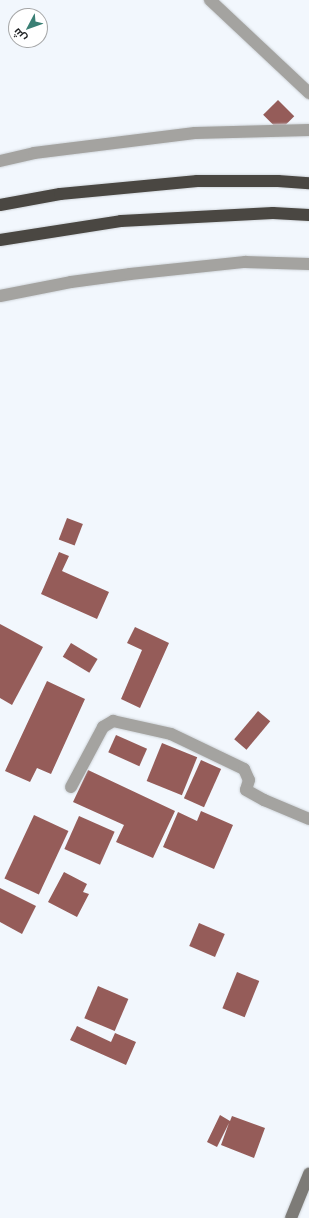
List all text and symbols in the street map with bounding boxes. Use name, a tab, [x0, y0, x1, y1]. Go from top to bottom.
north arrow	[8, 8, 48, 48]
text: ش	[10, 26, 29, 45]

